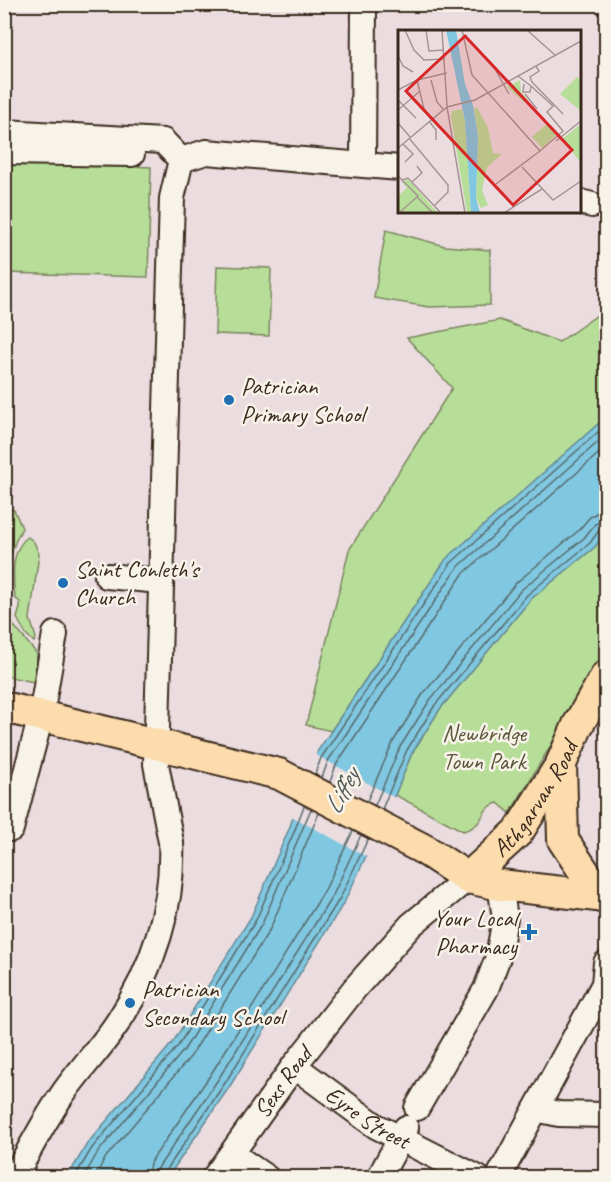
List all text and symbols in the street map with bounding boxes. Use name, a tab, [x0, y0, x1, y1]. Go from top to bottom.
inset map	[398, 30, 581, 213]
place label: Patrician Primary School	[241, 371, 368, 429]
marker: Patrician Primary School	[222, 393, 236, 407]
place label: Saint Conleth's Church	[75, 554, 201, 612]
marker: Saint Conleth's Church	[56, 576, 70, 590]
park label: Newbridge Town Park	[442, 718, 528, 776]
street label: Athgarvan Road	[486, 733, 586, 863]
water label: Liffey	[316, 759, 369, 820]
place label: Your Local Pharmacy	[433, 903, 521, 961]
marker: Your Local Pharmacy	[522, 925, 536, 939]
place label: Patrician Secondary School	[142, 974, 287, 1032]
marker: Patrician Secondary School	[123, 996, 137, 1010]
street label: Sexs Road	[247, 1038, 321, 1124]
street label: Eyre Street	[320, 1079, 417, 1157]

